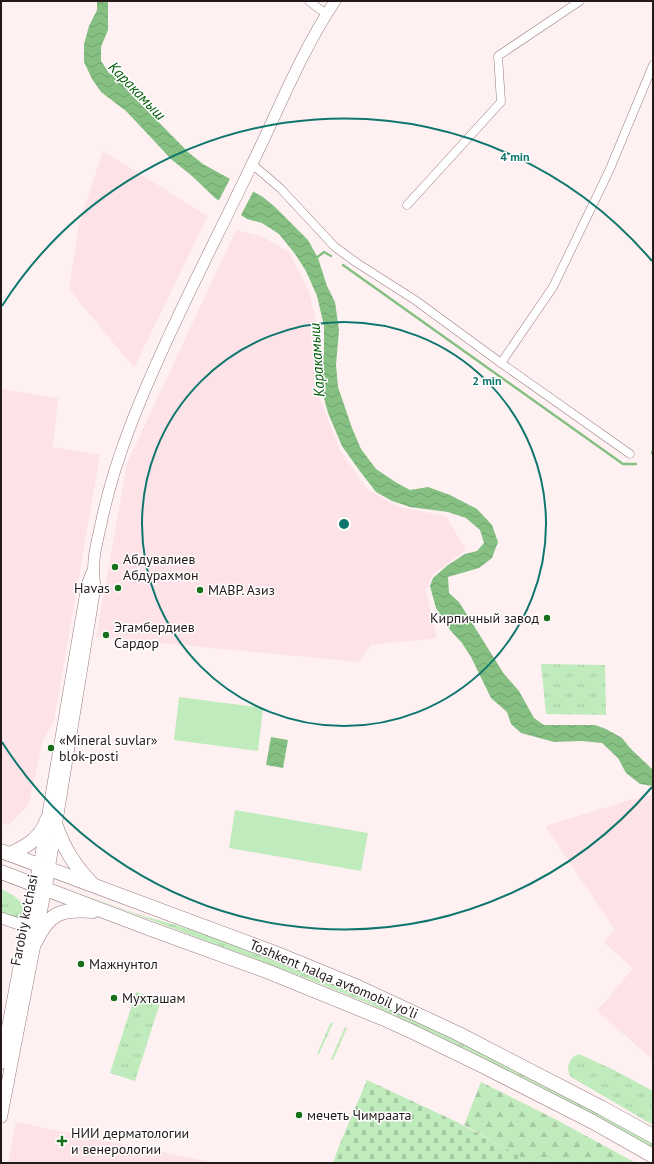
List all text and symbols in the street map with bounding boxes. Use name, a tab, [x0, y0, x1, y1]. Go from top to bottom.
water label: Каракамыш	[105, 57, 170, 124]
text: 4 min	[500, 149, 530, 164]
water label: Каракамыш	[304, 322, 329, 398]
text: 2 min	[472, 373, 502, 388]
centre of rings	[337, 517, 351, 531]
place label: Абдувалиев Абдурахмон	[123, 550, 199, 584]
marker: Абдувалиев Абдурахмон	[110, 562, 120, 572]
place label: Havas	[74, 579, 110, 597]
place label: МАВР. Азиз	[208, 581, 275, 599]
marker: Havas	[113, 583, 123, 593]
marker: МАВР. Азиз	[195, 585, 205, 595]
place label: Кирпичный завод	[430, 609, 539, 627]
marker: Кирпичный завод	[542, 613, 552, 623]
place label: Эгамбердиев Сардор	[114, 618, 195, 652]
marker: Эгамбердиев Сардор	[101, 630, 111, 640]
place label: «Mineral suvlar» blok-posti	[59, 731, 158, 765]
marker: «Mineral suvlar» blok-posti	[46, 743, 56, 753]
street label: Farobiy ko'chasi	[6, 873, 42, 967]
street label: Toshkent halqa avtomobil yo'li	[247, 935, 421, 1023]
place label: Мажнунтол	[89, 955, 158, 973]
marker: Мажнунтол	[76, 959, 86, 969]
place label: Мухташам	[122, 989, 186, 1007]
marker: Мухташам	[109, 993, 119, 1003]
place label: мечеть Чимраата	[307, 1106, 412, 1124]
marker: мечеть Чимраата	[294, 1110, 304, 1120]
place label: НИИ дерматологии и венерологии	[71, 1124, 189, 1158]
marker: НИИ дерматологии и венерологии	[56, 1135, 68, 1147]

